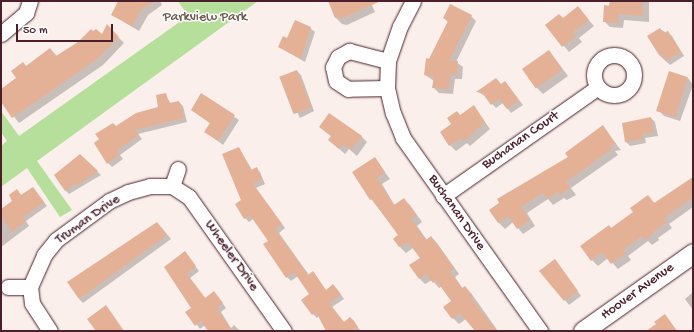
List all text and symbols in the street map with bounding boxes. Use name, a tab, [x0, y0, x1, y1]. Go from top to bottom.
park label: Parkview Park	[163, 10, 247, 26]
scale bar	[18, 16, 115, 42]
text: 50 m	[23, 24, 48, 38]
street label: Buchanan Court	[479, 108, 563, 174]
street label: Buchanan Drive	[424, 172, 488, 254]
street label: Truman Drive	[52, 192, 124, 248]
street label: Wheeler Drive	[200, 217, 262, 295]
street label: Hoover Avenue	[598, 260, 678, 324]

